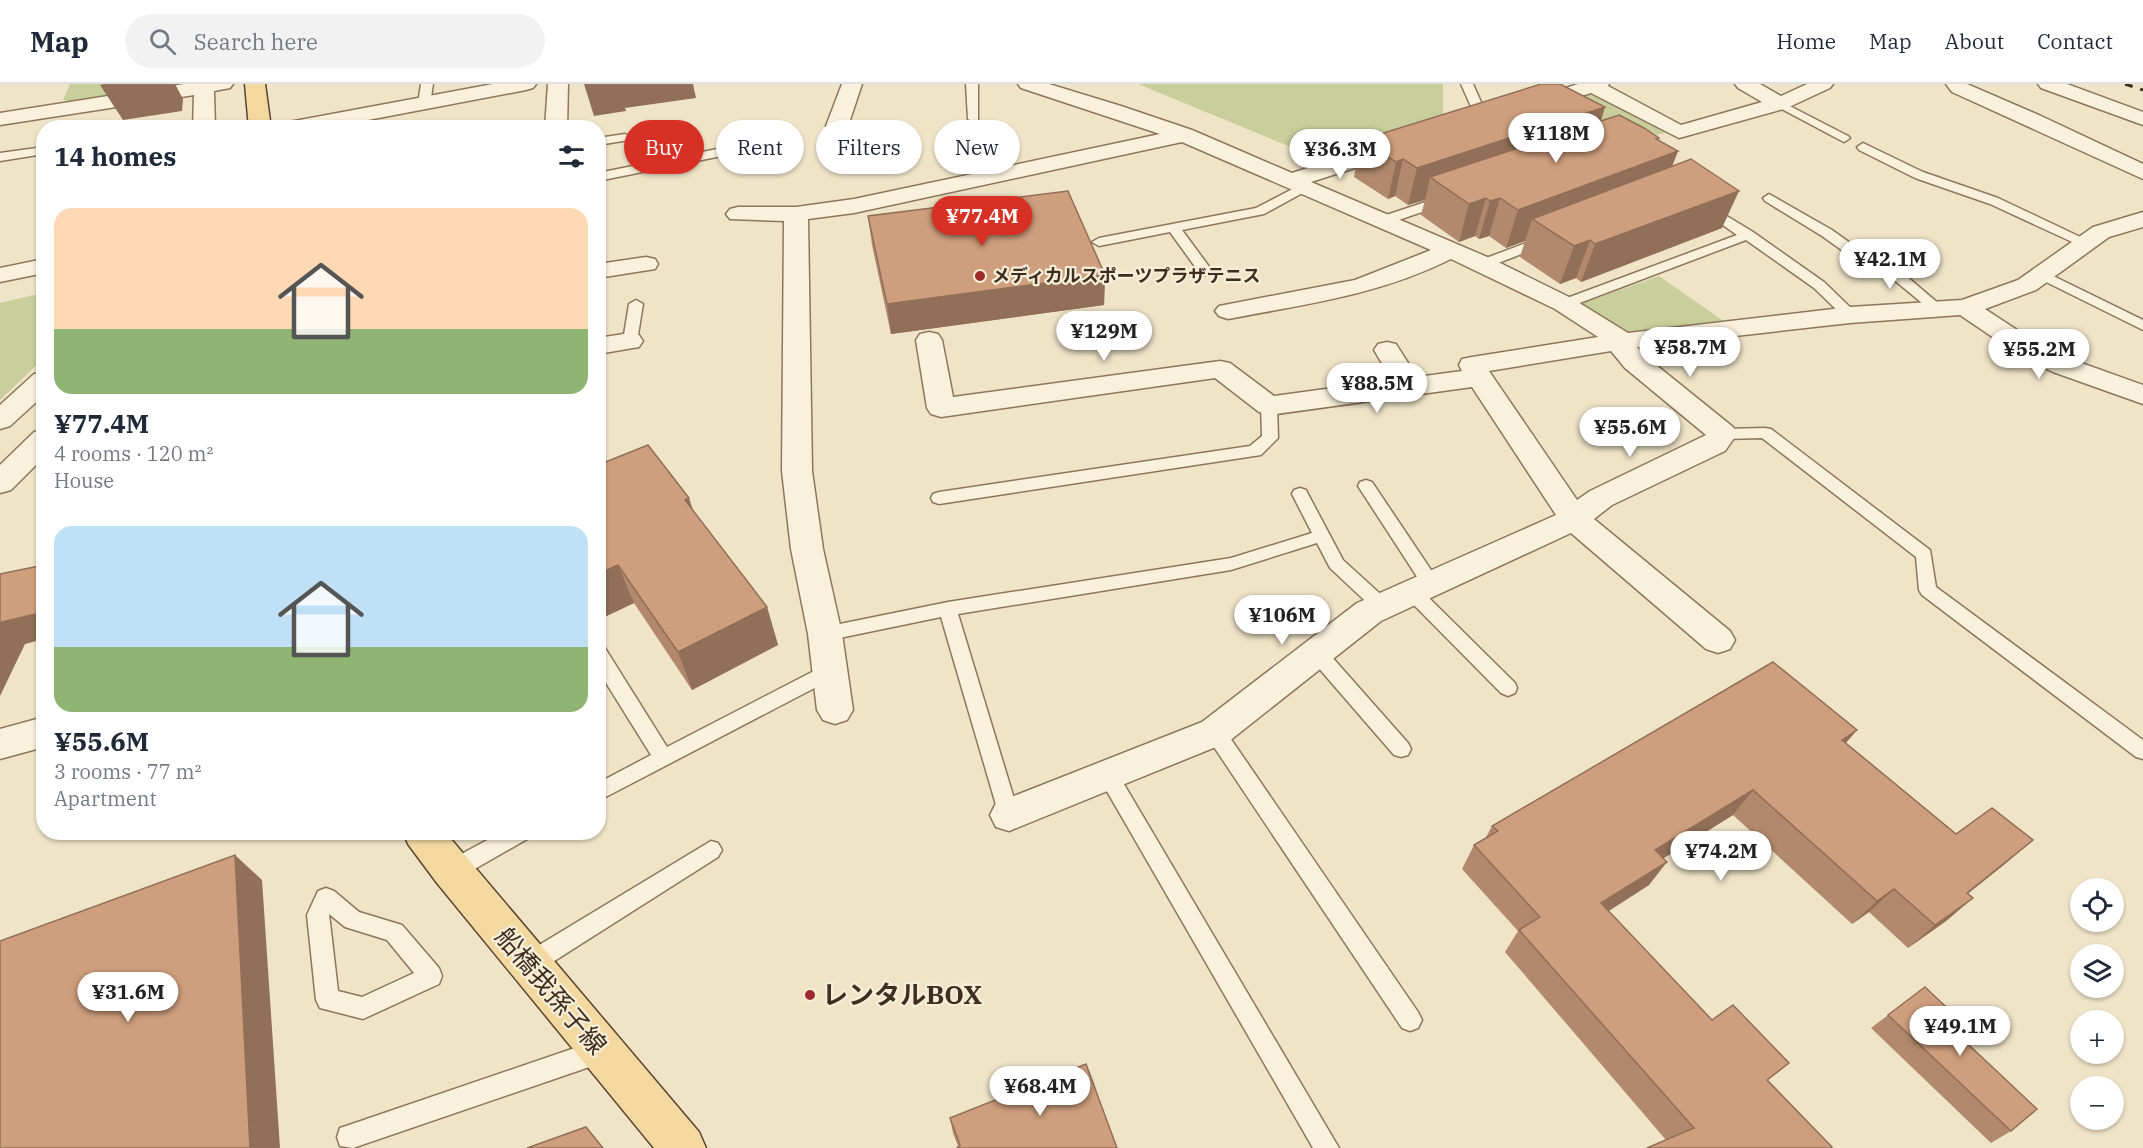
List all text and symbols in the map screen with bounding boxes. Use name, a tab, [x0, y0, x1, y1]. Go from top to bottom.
search box	[125, 14, 545, 68]
text: Map	[30, 23, 89, 60]
icon: search	[146, 25, 179, 58]
text: Search here	[194, 27, 318, 56]
text: Home	[1776, 27, 1836, 55]
text: Map	[1869, 27, 1912, 55]
text: About	[1945, 27, 2004, 55]
text: Contact	[2037, 27, 2113, 55]
pin: ¥118M	[1514, 113, 1598, 164]
text: ¥118M	[1522, 119, 1590, 146]
chip: Buy	[624, 120, 704, 174]
chip: Rent	[716, 120, 804, 174]
chip: Filters	[816, 120, 922, 174]
chip: New	[934, 120, 1020, 174]
pin: ¥36.3M	[1291, 129, 1389, 180]
text: ¥36.3M	[1303, 135, 1377, 162]
text: 14 homes	[54, 139, 176, 173]
icon: filters	[555, 140, 588, 173]
pin: ¥77.4M	[933, 196, 1031, 247]
text: ¥77.4M	[945, 202, 1019, 229]
pin: ¥42.1M	[1841, 239, 1939, 290]
text: ¥42.1M	[1853, 245, 1927, 272]
icon: home	[267, 247, 375, 355]
place label: メディカルスポーツプラザテニス	[992, 264, 1260, 287]
marker: メディカルスポーツプラザテニス	[973, 269, 987, 283]
pin: ¥129M	[1062, 311, 1146, 362]
text: ¥129M	[1070, 317, 1138, 344]
pin: ¥58.7M	[1641, 327, 1739, 378]
pin: ¥55.2M	[1990, 329, 2088, 380]
text: ¥58.7M	[1653, 333, 1727, 360]
text: ¥55.2M	[2002, 335, 2076, 362]
pin: ¥88.5M	[1328, 363, 1426, 414]
text: ¥88.5M	[1340, 369, 1414, 396]
text: ¥77.4M	[54, 406, 149, 440]
pin: ¥55.6M	[1581, 407, 1679, 458]
text: ¥55.6M	[1593, 413, 1667, 440]
text: 4 rooms · 120 m²	[54, 440, 213, 467]
text: House	[54, 467, 114, 494]
icon: home	[267, 565, 375, 673]
pin: ¥106M	[1240, 595, 1324, 646]
text: ¥106M	[1248, 601, 1316, 628]
text: ¥55.6M	[54, 724, 149, 758]
text: 3 rooms · 77 m²	[54, 758, 201, 785]
text: Apartment	[54, 785, 157, 812]
pin: ¥74.2M	[1672, 831, 1770, 882]
text: ¥74.2M	[1684, 837, 1758, 864]
map controls	[2070, 878, 2124, 1130]
button: locate	[2070, 878, 2124, 932]
street label: 船橋我孫子線	[489, 920, 615, 1061]
button: layers	[2070, 944, 2124, 998]
pin: ¥31.6M	[79, 972, 177, 1023]
place label: レンタルBOX	[822, 977, 982, 1011]
text: ¥31.6M	[91, 978, 165, 1005]
marker: レンタルBOX	[803, 988, 817, 1002]
pin: ¥49.1M	[1911, 1006, 2009, 1057]
button: +	[2070, 1010, 2124, 1064]
text: ¥49.1M	[1923, 1012, 1997, 1039]
pin: ¥68.4M	[991, 1066, 1089, 1117]
text: ¥68.4M	[1003, 1072, 1077, 1099]
button: −	[2070, 1076, 2124, 1130]

